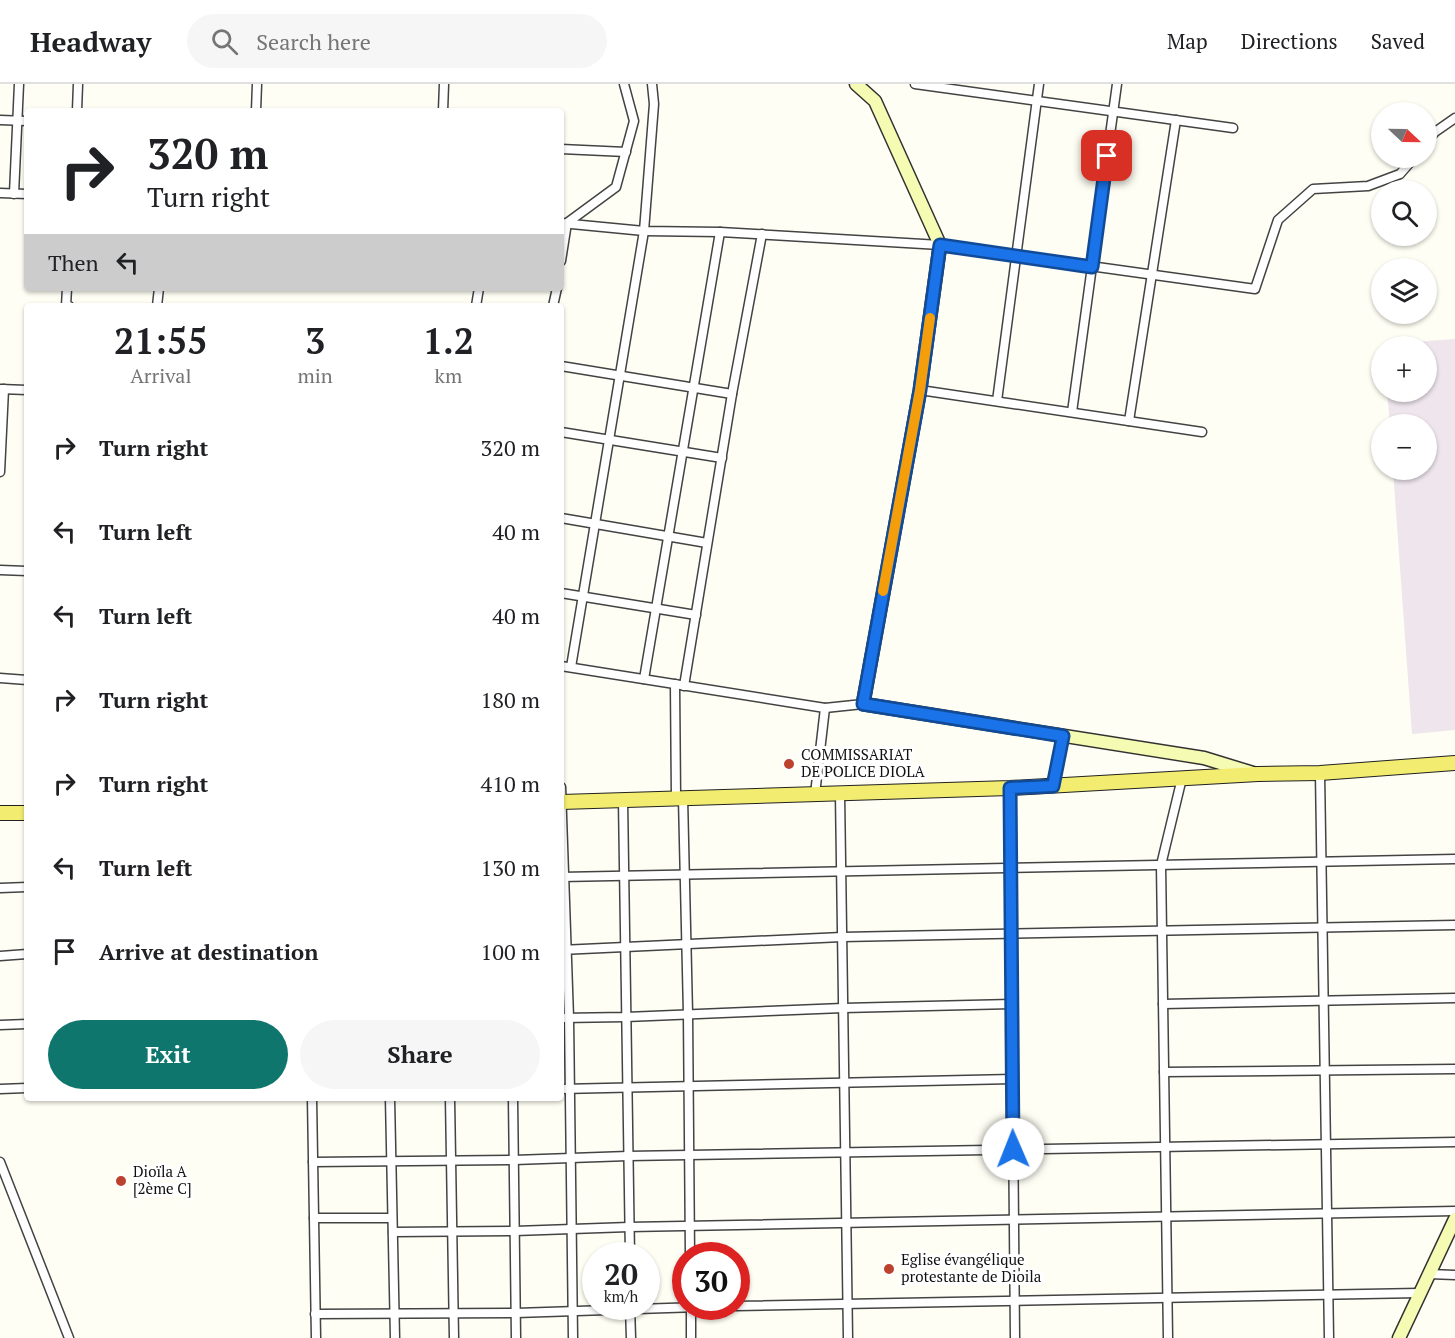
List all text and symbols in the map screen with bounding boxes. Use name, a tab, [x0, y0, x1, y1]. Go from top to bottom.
search box	[187, 14, 607, 68]
text: Headway	[30, 23, 151, 60]
icon: search	[208, 25, 241, 58]
text: Search here	[256, 27, 371, 56]
text: Map	[1167, 27, 1208, 55]
text: Directions	[1241, 27, 1338, 55]
text: Saved	[1371, 27, 1425, 55]
north arrow	[1371, 102, 1437, 168]
map controls	[1371, 102, 1437, 480]
text: 320 m	[147, 125, 268, 181]
pin	[1081, 130, 1132, 181]
icon: right	[48, 132, 126, 210]
icon: arrive	[1090, 139, 1123, 172]
text: Turn right	[147, 179, 270, 215]
button: search	[1371, 180, 1437, 246]
icon: left	[111, 246, 144, 279]
text: Then	[48, 248, 99, 277]
button: layers	[1371, 258, 1437, 324]
text: 21:55	[114, 317, 208, 364]
text: 3	[305, 317, 325, 364]
text: 1.2	[423, 317, 474, 364]
button: +	[1371, 336, 1437, 402]
text: Arrival	[130, 362, 191, 389]
text: min	[298, 362, 333, 389]
text: km	[435, 362, 462, 389]
button: −	[1371, 414, 1437, 480]
icon: right	[48, 431, 81, 464]
text: Turn right	[99, 433, 208, 462]
text: 320 m	[480, 433, 540, 462]
icon: left	[48, 515, 81, 548]
text: Turn left	[99, 517, 192, 546]
text: 40 m	[492, 517, 540, 546]
icon: left	[48, 599, 81, 632]
text: Turn left	[99, 601, 192, 630]
text: 40 m	[492, 601, 540, 630]
icon: right	[48, 683, 81, 716]
text: Turn right	[99, 685, 208, 714]
text: 180 m	[480, 685, 540, 714]
place label: COMMISSARIAT DE POLICE DIOLA	[801, 744, 926, 781]
marker: COMMISSARIAT DE POLICE DIOLA	[782, 757, 796, 771]
icon: right	[48, 767, 81, 800]
text: Turn right	[99, 769, 208, 798]
text: 410 m	[480, 769, 540, 798]
icon: left	[48, 851, 81, 884]
text: Turn left	[99, 853, 192, 882]
text: 130 m	[480, 853, 540, 882]
icon: arrive	[48, 935, 81, 968]
text: Arrive at destination	[99, 937, 318, 966]
text: 100 m	[480, 937, 540, 966]
button: Exit	[48, 1020, 288, 1089]
button: Share	[300, 1020, 540, 1089]
position arrow	[981, 1117, 1045, 1181]
place label: Dioïla A [2ème C]	[133, 1161, 192, 1198]
marker: Dioïla A [2ème C]	[114, 1174, 128, 1188]
speed limit sign: 30	[672, 1242, 750, 1320]
place label: Eglise évangélique protestante de Dioila	[901, 1249, 1042, 1286]
text: 20	[604, 1254, 638, 1294]
marker: Eglise évangélique protestante de Dioila	[882, 1262, 896, 1276]
text: km/h	[604, 1286, 638, 1306]

